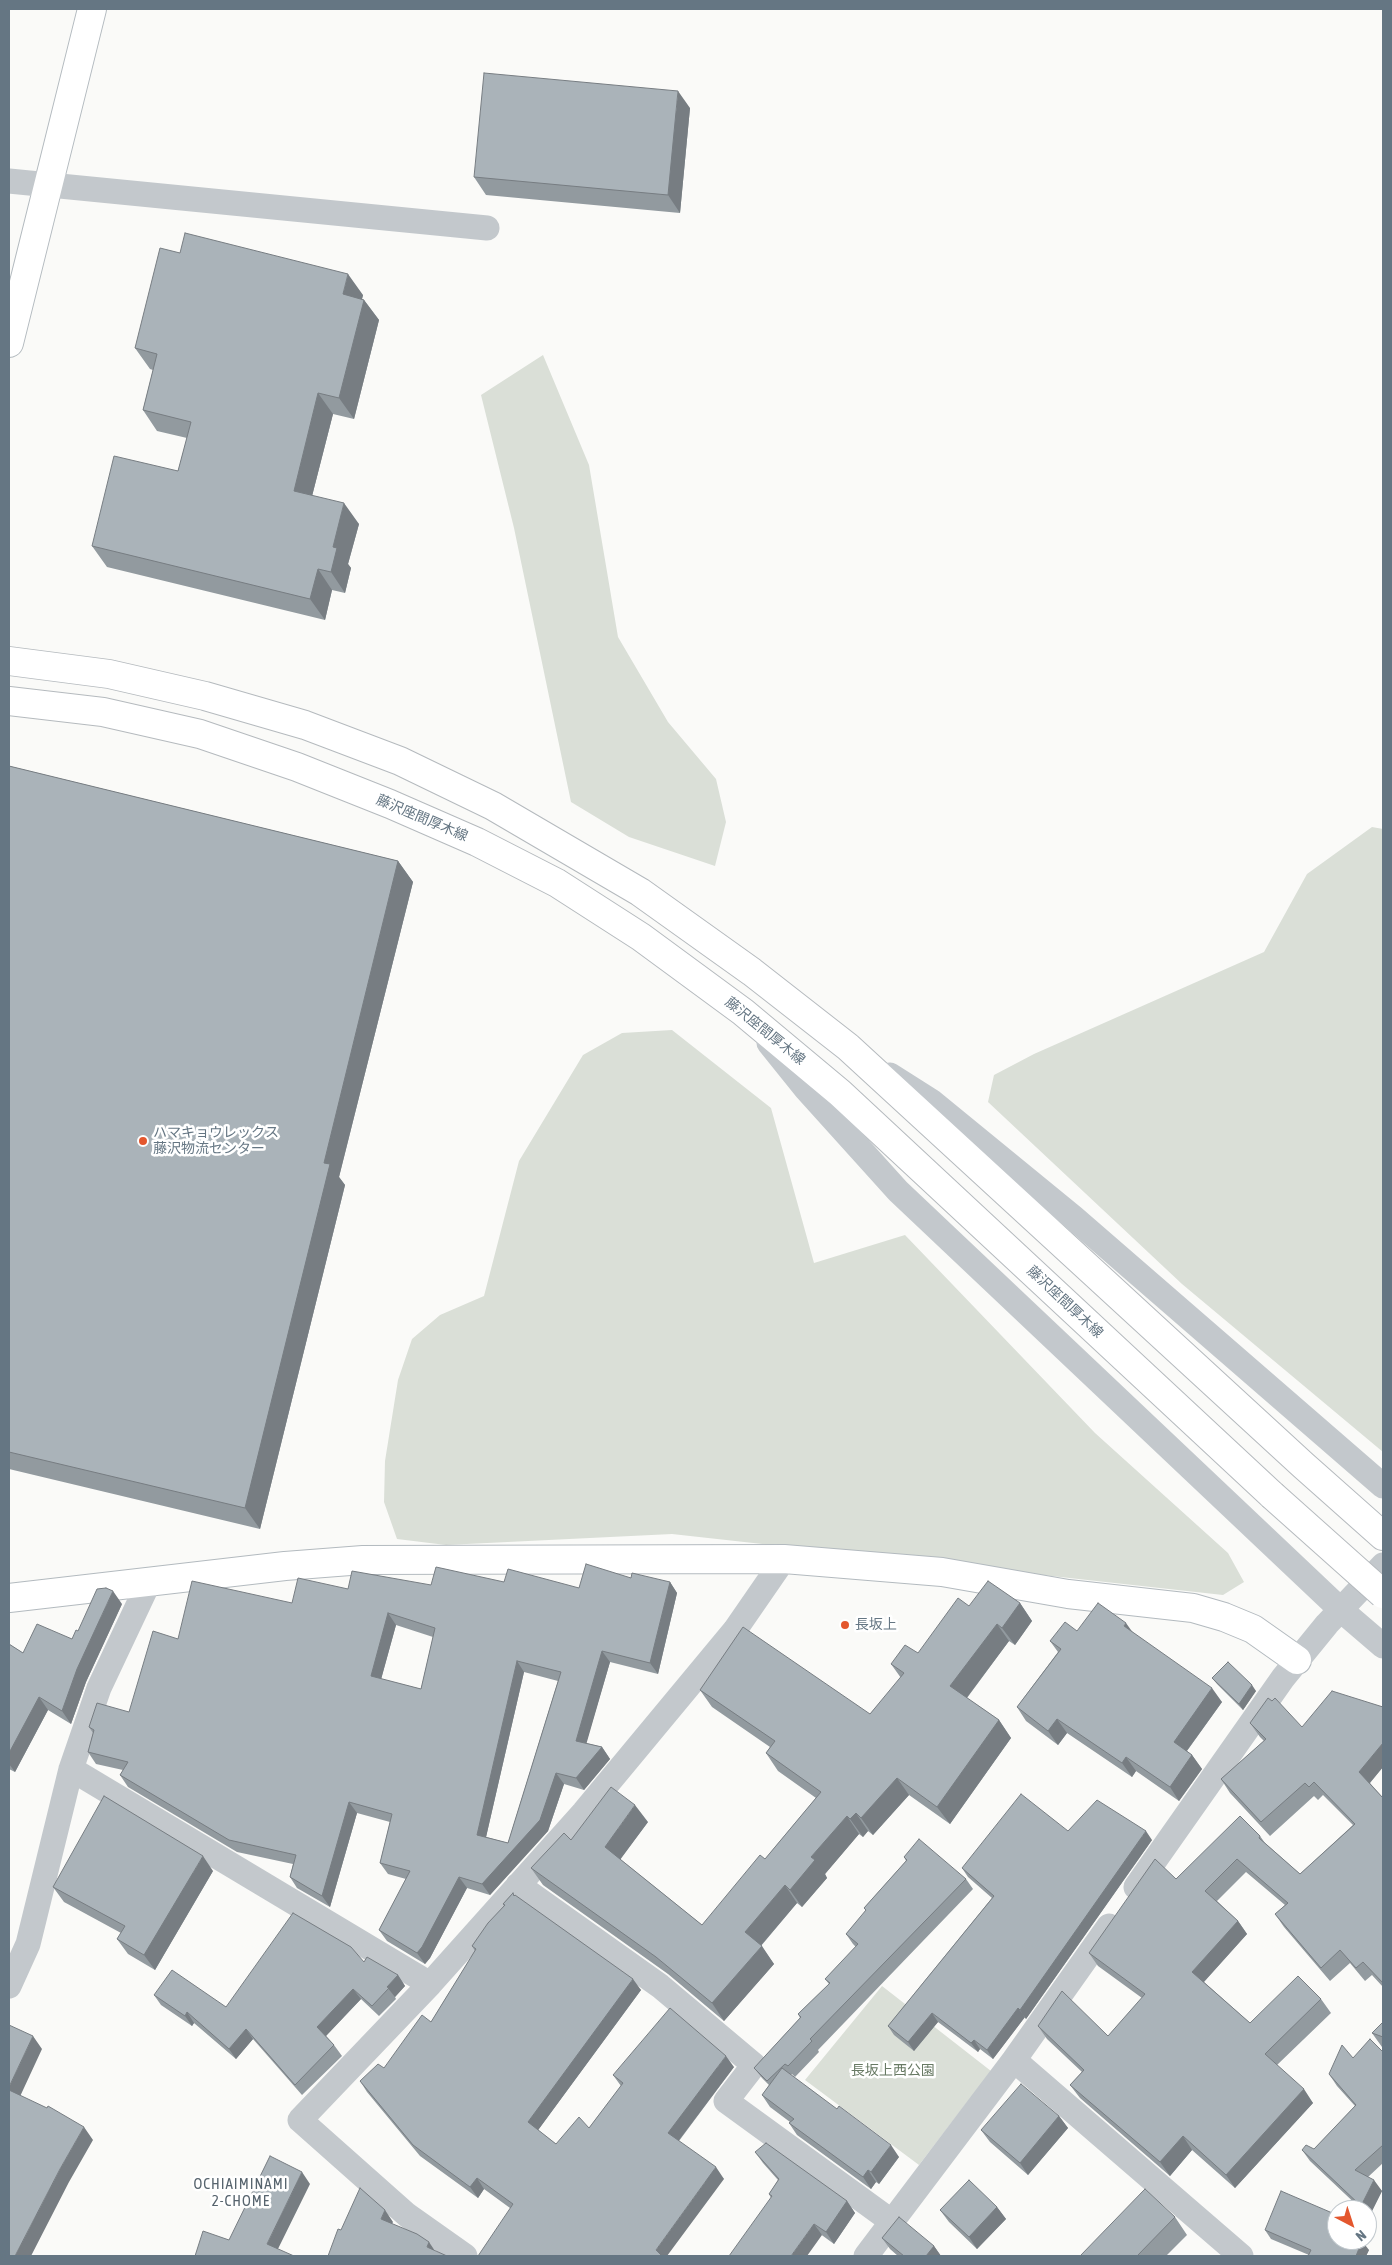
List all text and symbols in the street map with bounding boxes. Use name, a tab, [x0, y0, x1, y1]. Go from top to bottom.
street label: 藤沢座間厚木線	[374, 791, 470, 845]
street label: 藤沢座間厚木線	[722, 994, 808, 1068]
place label: ハマキョウレックス 藤沢物流センター	[153, 1125, 279, 1158]
marker: ハマキョウレックス 藤沢物流センター	[137, 1135, 149, 1147]
street label: 藤沢座間厚木線	[1023, 1262, 1107, 1342]
place label: 長坂上	[855, 1617, 897, 1633]
marker: 長坂上	[839, 1619, 851, 1631]
park label: 長坂上西公園	[851, 2063, 935, 2079]
district label: OCHIAIMINAMI 2-CHOME	[192, 2175, 290, 2210]
north arrow	[1327, 2200, 1377, 2250]
text: N	[1353, 2227, 1369, 2245]

